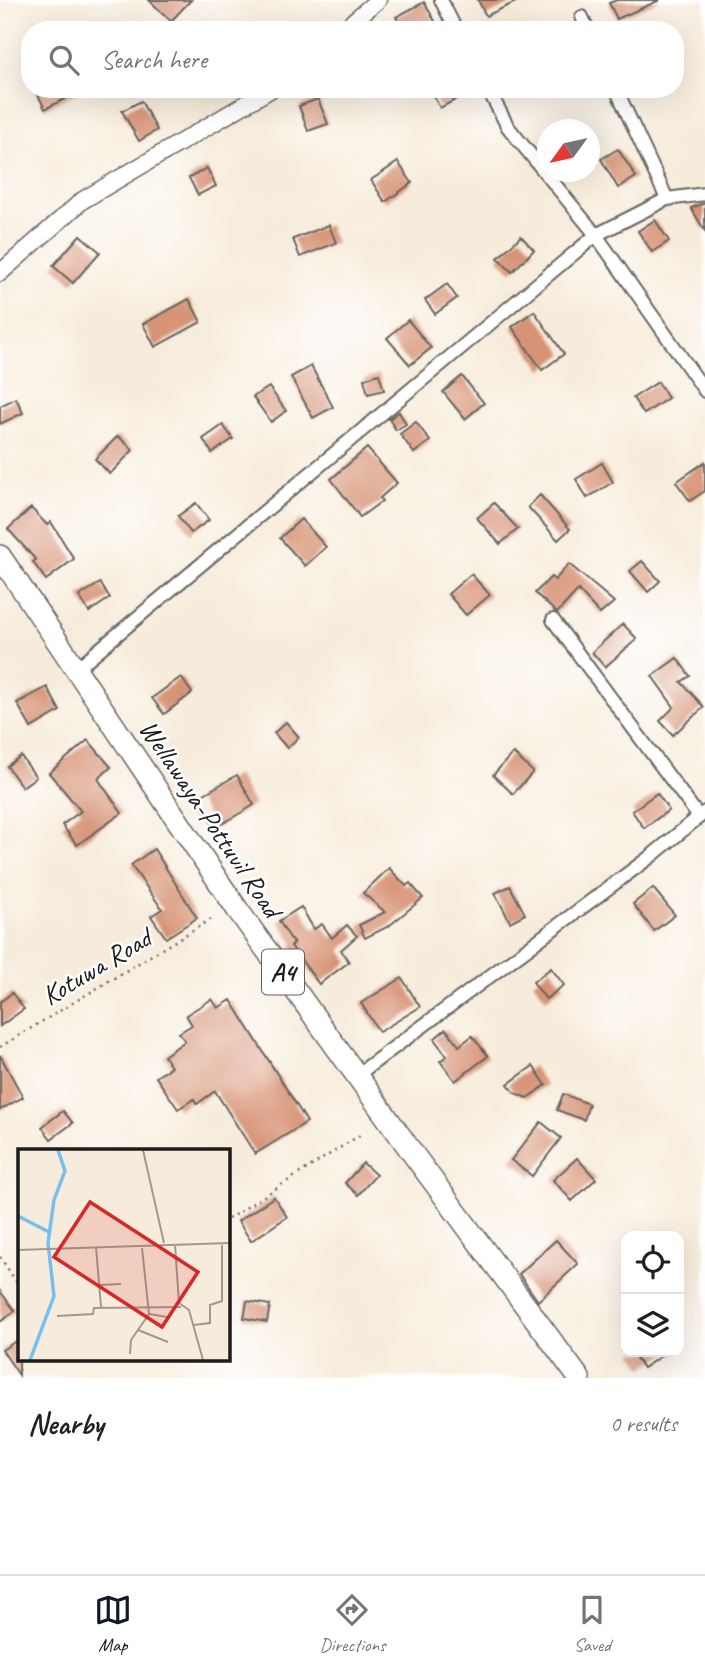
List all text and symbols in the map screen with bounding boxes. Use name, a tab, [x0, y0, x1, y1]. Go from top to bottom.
search box	[21, 21, 684, 98]
icon: search	[45, 41, 83, 79]
text: Search here	[101, 43, 207, 76]
north arrow	[537, 119, 600, 182]
street label: Wellawaya-Pottuvil Road	[132, 713, 292, 927]
street label: Kotuwa Road	[35, 918, 161, 1013]
road number: A4	[262, 950, 304, 995]
inset map	[18, 1149, 229, 1360]
map controls	[621, 1231, 684, 1357]
button: locate	[621, 1231, 684, 1294]
button: layers	[621, 1294, 684, 1357]
text: Nearby	[28, 1405, 104, 1443]
text: 0 results	[610, 1409, 677, 1438]
tab: Map	[94, 1591, 132, 1657]
tab: Directions	[319, 1591, 386, 1657]
tab: Saved	[573, 1591, 611, 1657]

